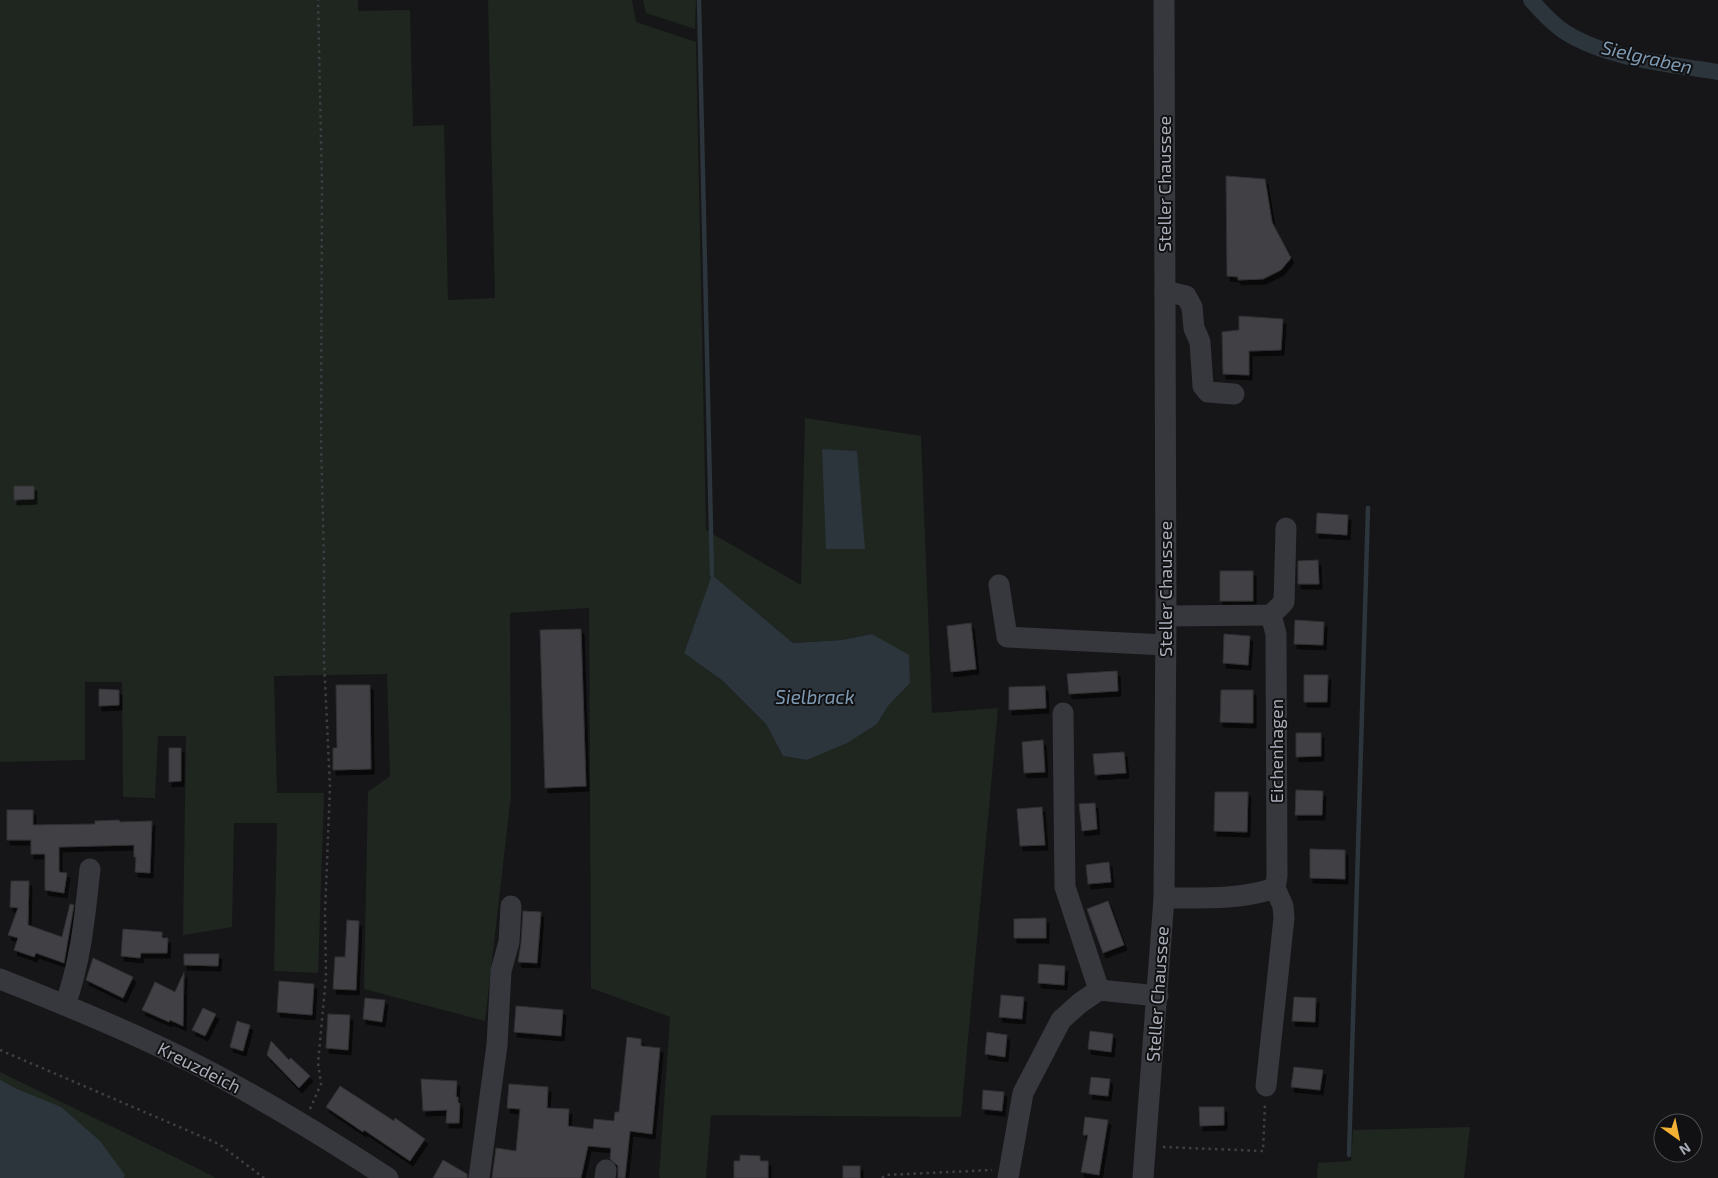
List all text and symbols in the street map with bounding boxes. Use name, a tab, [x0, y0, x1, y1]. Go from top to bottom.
water label: Sielgraben	[1600, 35, 1695, 78]
street label: Steller Chaussee	[1153, 116, 1175, 252]
street label: Steller Chaussee	[1154, 521, 1176, 657]
water label: Sielbrack	[775, 685, 855, 708]
street label: Eichenhagen	[1265, 699, 1287, 803]
street label: Steller Chaussee	[1141, 925, 1173, 1063]
street label: Kreuzdeich	[154, 1037, 245, 1097]
north arrow	[1653, 1113, 1703, 1163]
text: N	[1676, 1139, 1694, 1159]

